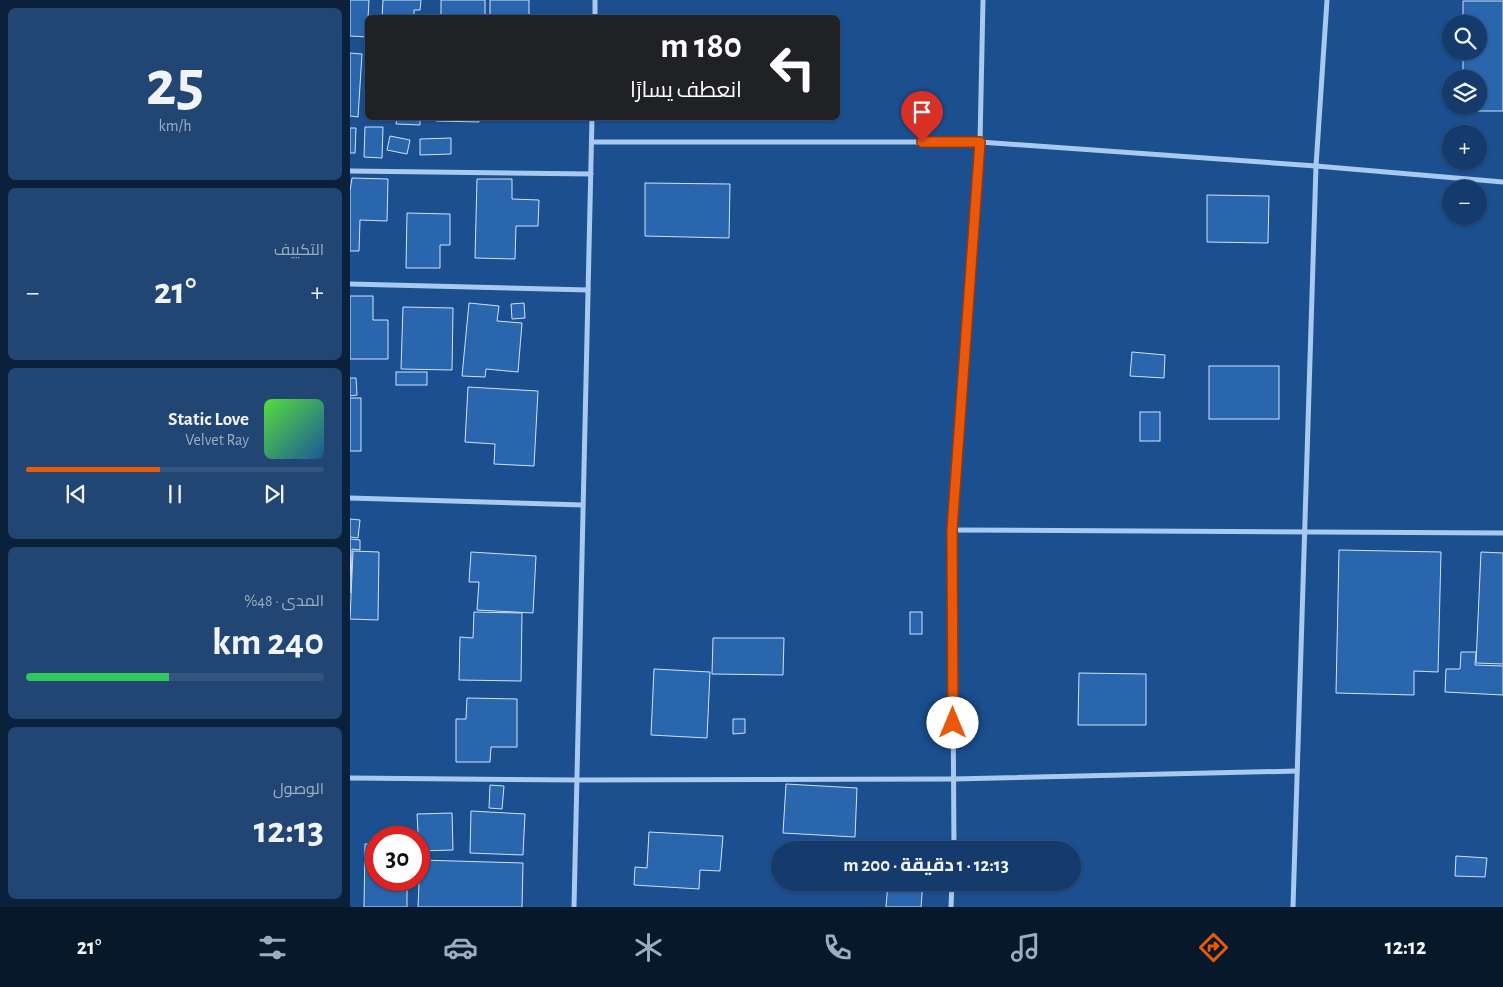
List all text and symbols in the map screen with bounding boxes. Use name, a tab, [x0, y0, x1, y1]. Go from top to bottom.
map controls	[1442, 15, 1487, 225]
button: search	[1442, 15, 1487, 60]
text: 180 m	[660, 29, 742, 64]
icon: left	[760, 35, 825, 100]
text: 25	[146, 52, 204, 117]
button: layers	[1442, 70, 1487, 115]
text: انعطف يسارًا	[630, 79, 742, 101]
pin	[901, 91, 943, 142]
icon: arrive	[908, 98, 936, 126]
text: km/h	[159, 118, 192, 134]
button: +	[1442, 125, 1487, 170]
button: −	[1442, 180, 1487, 225]
text: التكييف	[274, 242, 324, 258]
text: 21°	[154, 273, 196, 311]
text: −	[26, 279, 39, 307]
text: +	[311, 279, 324, 307]
text: Static Love	[168, 410, 249, 429]
text: Velvet Ray	[185, 432, 249, 448]
icon: previous	[62, 480, 90, 508]
icon: pause	[161, 480, 189, 508]
icon: next	[260, 480, 288, 508]
text: المدى · 48%	[244, 593, 324, 609]
text: 240 km	[212, 624, 324, 662]
position arrow	[926, 696, 978, 748]
text: الوصول	[273, 781, 324, 797]
text: 12:13	[254, 812, 324, 850]
speed limit sign: 30	[365, 826, 430, 891]
text: 12:13 · 1 دقيقة · 200 m	[843, 856, 1009, 875]
icon: filters	[255, 930, 290, 965]
icon: car	[443, 930, 478, 965]
icon: climate	[631, 930, 666, 965]
icon: phone	[820, 930, 855, 965]
icon: music	[1008, 930, 1043, 965]
icon: directions	[1196, 930, 1231, 965]
text: 21°	[77, 936, 101, 958]
text: 12:12	[1385, 936, 1426, 958]

